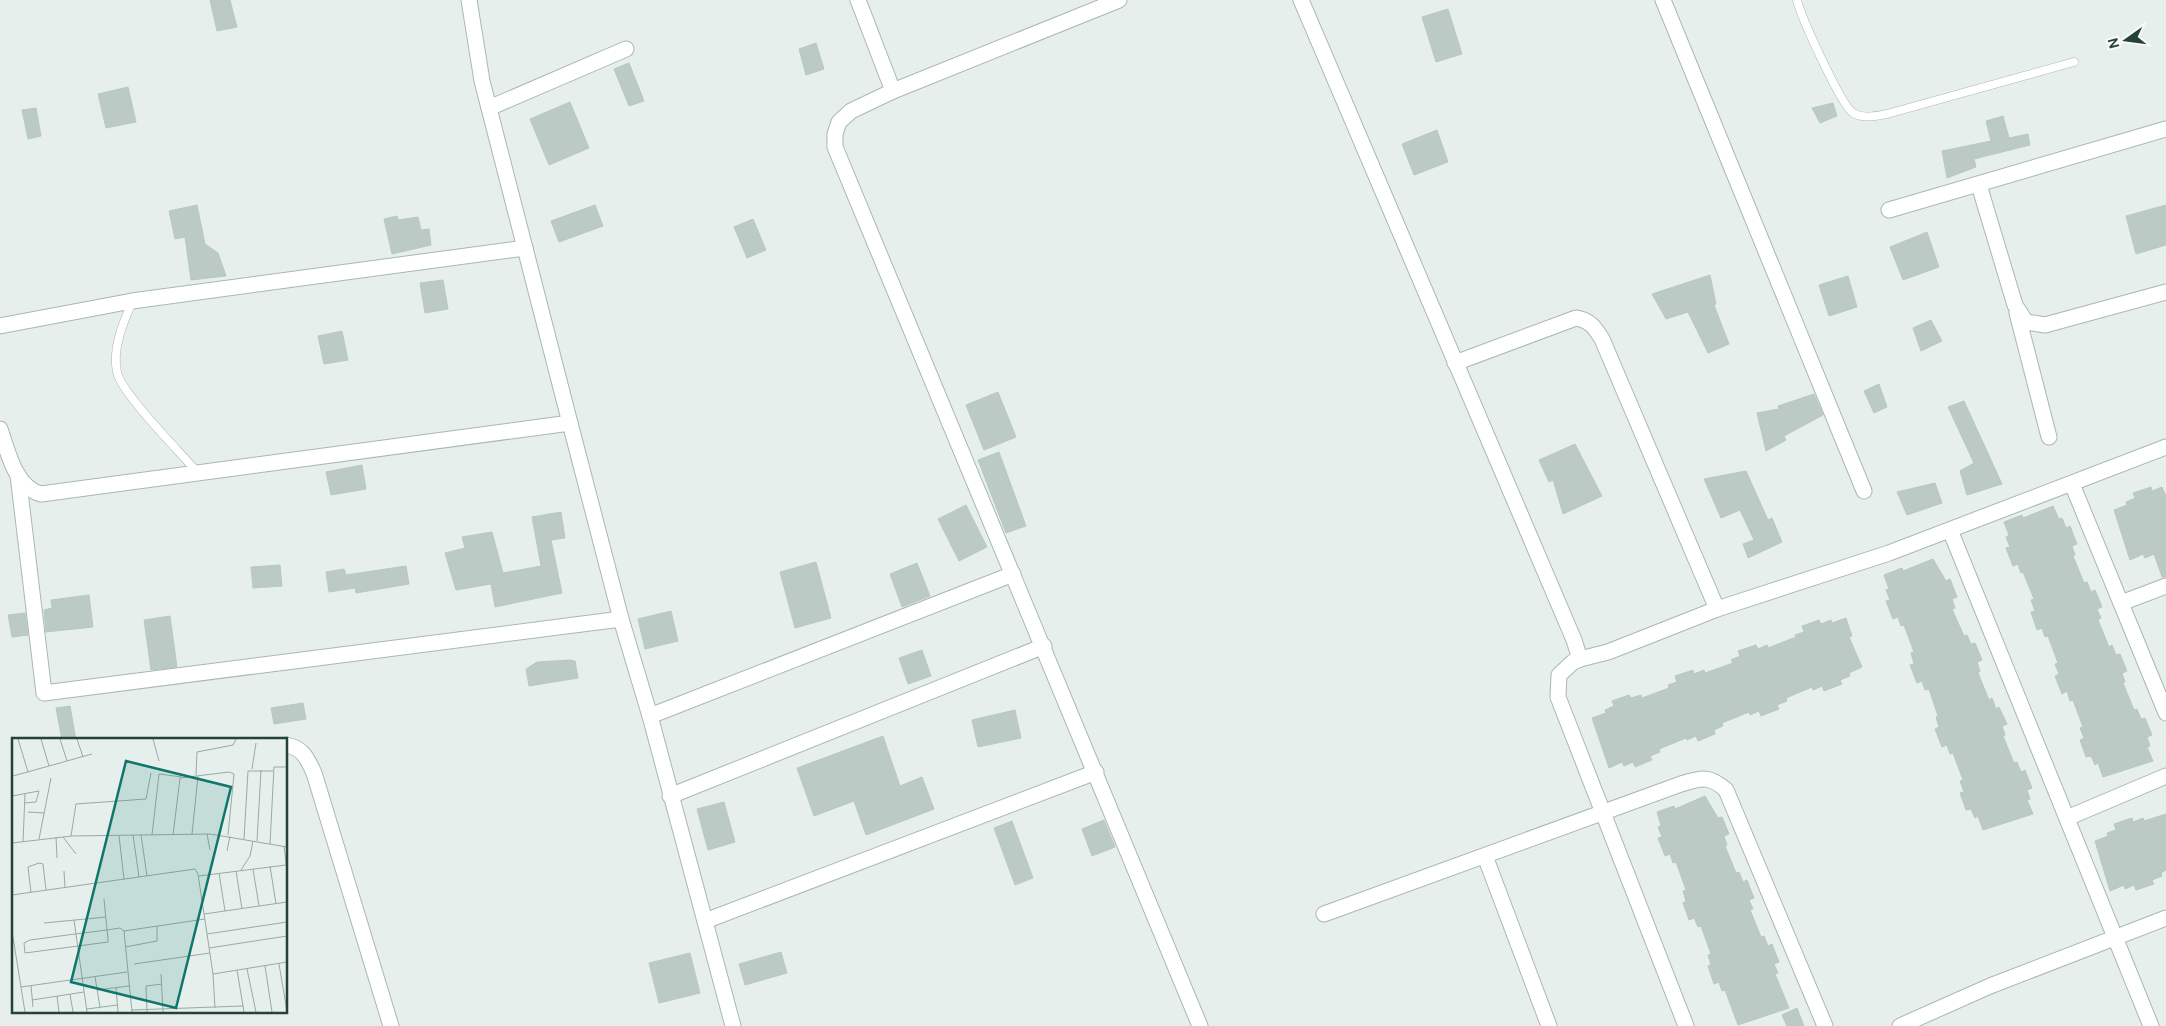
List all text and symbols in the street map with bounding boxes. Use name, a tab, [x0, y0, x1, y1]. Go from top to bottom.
north arrow	[2101, 15, 2151, 65]
text: N	[2103, 36, 2123, 50]
inset map	[12, 738, 288, 1014]

